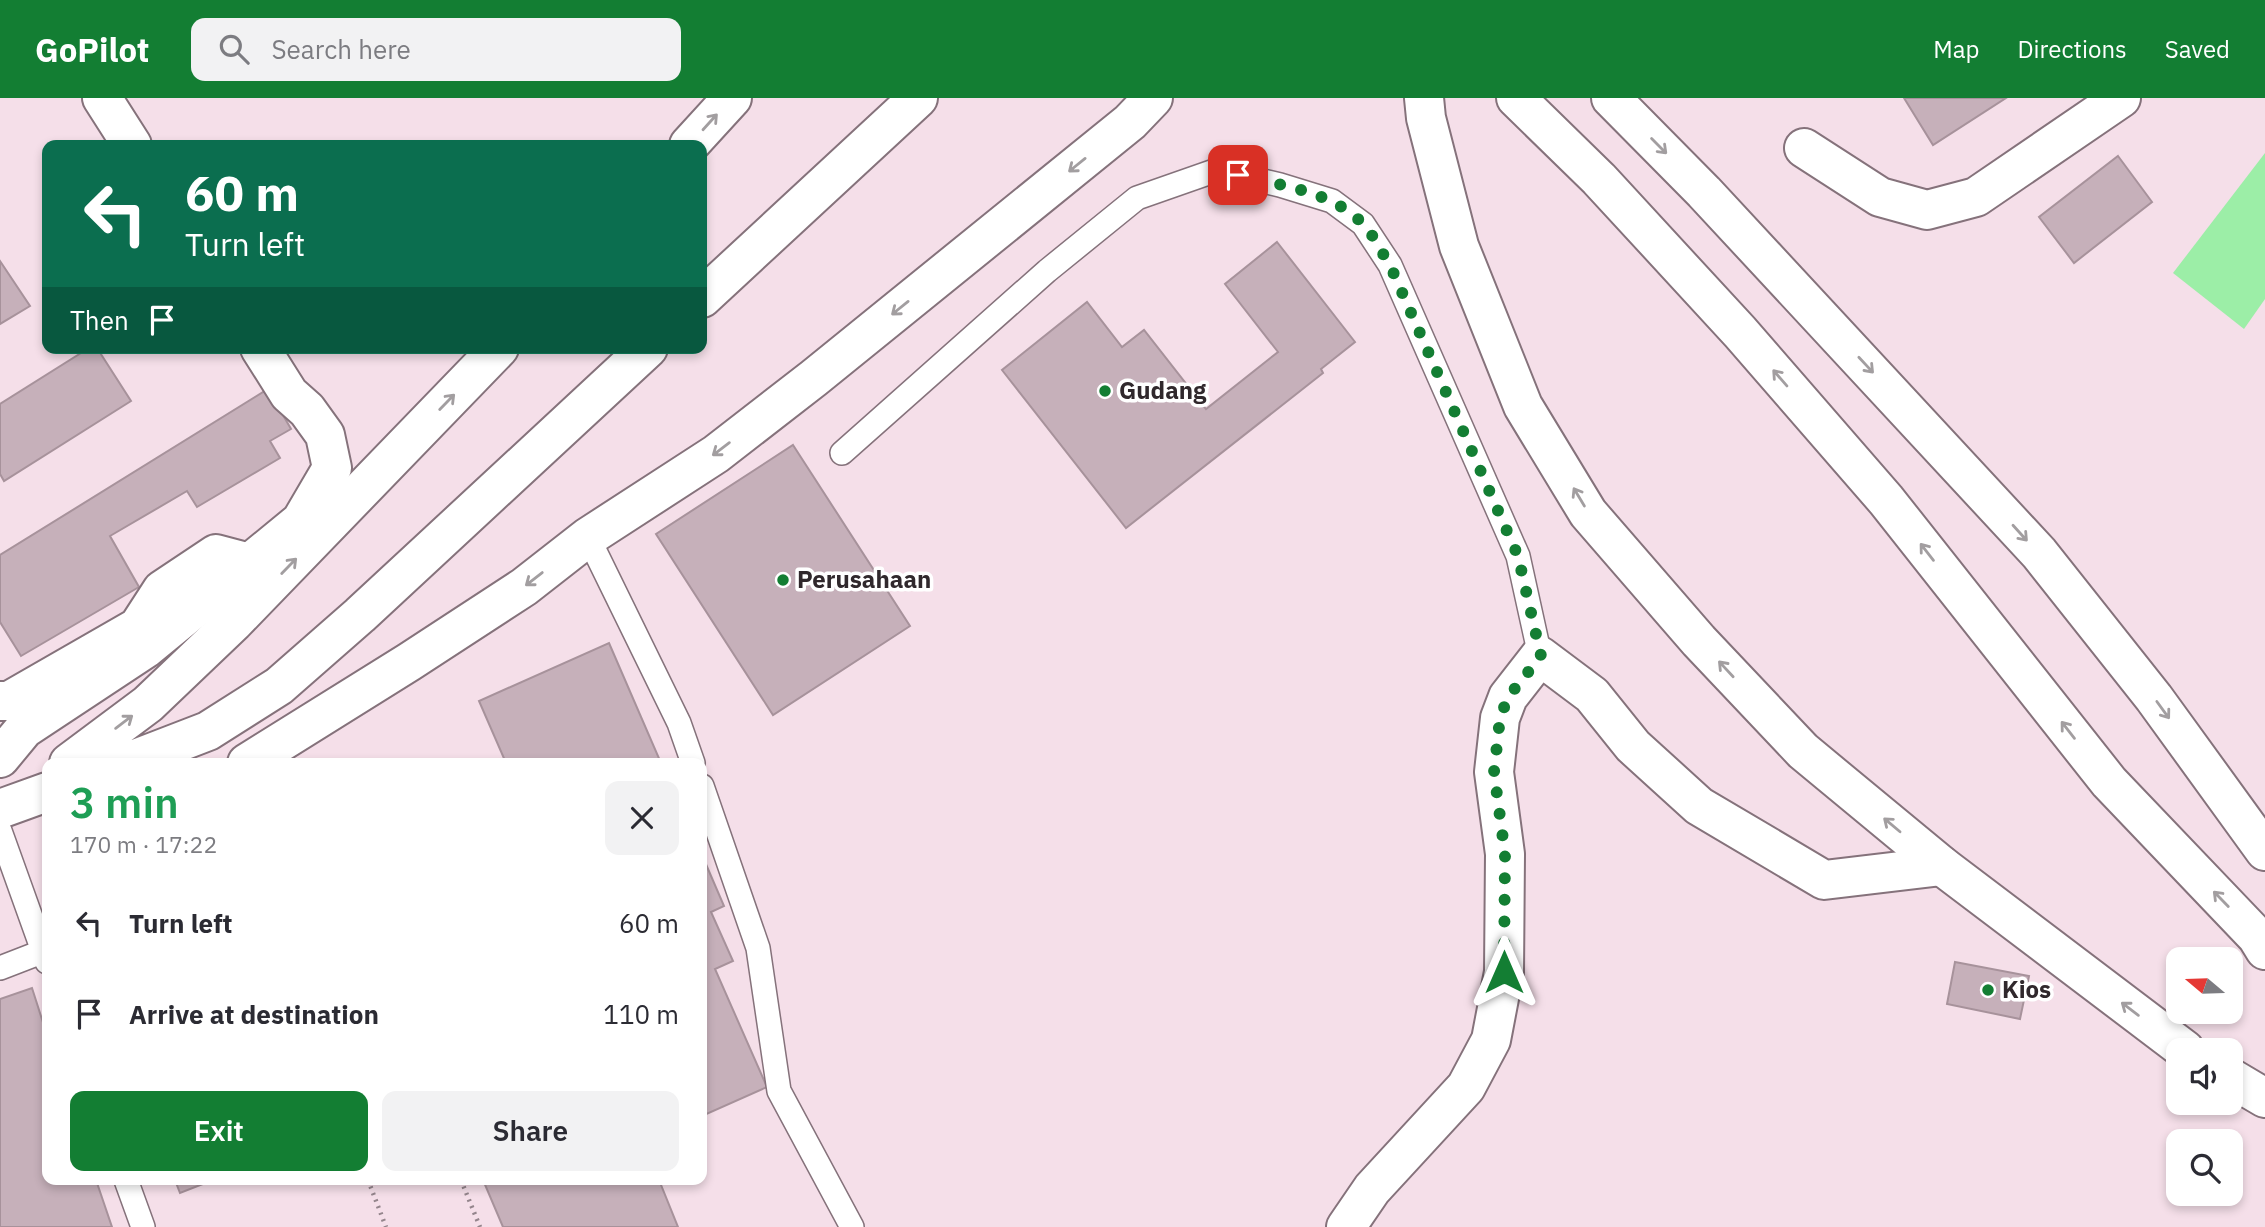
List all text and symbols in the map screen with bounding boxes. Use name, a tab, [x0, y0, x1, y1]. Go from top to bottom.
search box	[191, 18, 681, 81]
text: GoPilot	[35, 28, 149, 71]
icon: search	[215, 30, 253, 68]
text: Search here	[271, 32, 411, 66]
text: Map	[1933, 33, 1979, 65]
text: Directions	[2017, 33, 2127, 65]
text: Saved	[2165, 33, 2230, 65]
one-way arrow	[702, 114, 719, 131]
one-way arrow	[1651, 138, 1668, 155]
pin	[1208, 145, 1268, 205]
icon: arrive	[1219, 156, 1257, 194]
one-way arrow	[1068, 158, 1086, 173]
text: 60 m	[185, 161, 299, 224]
icon: left	[70, 168, 161, 259]
text: Turn left	[185, 223, 305, 265]
icon: arrive	[143, 301, 181, 339]
one-way arrow	[891, 301, 909, 316]
text: Then	[70, 303, 129, 337]
one-way arrow	[1858, 356, 1874, 374]
one-way arrow	[1772, 369, 1788, 387]
place label: Gudang	[1119, 374, 1207, 406]
marker: Gudang	[1097, 383, 1113, 399]
one-way arrow	[439, 394, 456, 411]
one-way arrow	[712, 442, 731, 456]
one-way arrow	[1571, 487, 1585, 507]
one-way arrow	[2012, 524, 2028, 542]
one-way arrow	[1920, 543, 1935, 561]
one-way arrow	[280, 558, 297, 575]
place label: Perusahaan	[797, 563, 931, 595]
one-way arrow	[526, 571, 544, 586]
marker: Perusahaan	[775, 572, 791, 588]
one-way arrow	[1718, 661, 1735, 678]
one-way arrow	[2156, 700, 2170, 719]
one-way arrow	[114, 715, 133, 729]
one-way arrow	[2061, 722, 2076, 740]
text: 3 min	[70, 775, 179, 830]
button: close	[605, 781, 679, 855]
one-way arrow	[1884, 817, 1902, 833]
text: 170 m · 17:22	[70, 829, 217, 859]
one-way arrow	[2212, 891, 2229, 908]
icon: left	[70, 904, 108, 942]
text: Turn left	[129, 906, 232, 940]
text: 60 m	[619, 906, 679, 940]
position arrow	[1467, 935, 1541, 1009]
north arrow	[2166, 947, 2244, 1024]
map controls	[2166, 947, 2243, 1206]
place label: Kios	[2002, 973, 2051, 1005]
marker: Kios	[1980, 982, 1996, 998]
icon: arrive	[70, 995, 108, 1033]
text: Arrive at destination	[129, 997, 379, 1031]
text: 110 m	[603, 997, 679, 1031]
one-way arrow	[2121, 1002, 2140, 1016]
button: sound	[2166, 1038, 2243, 1115]
button: Exit	[70, 1091, 368, 1171]
button: Share	[382, 1091, 679, 1171]
button: search	[2166, 1129, 2243, 1206]

